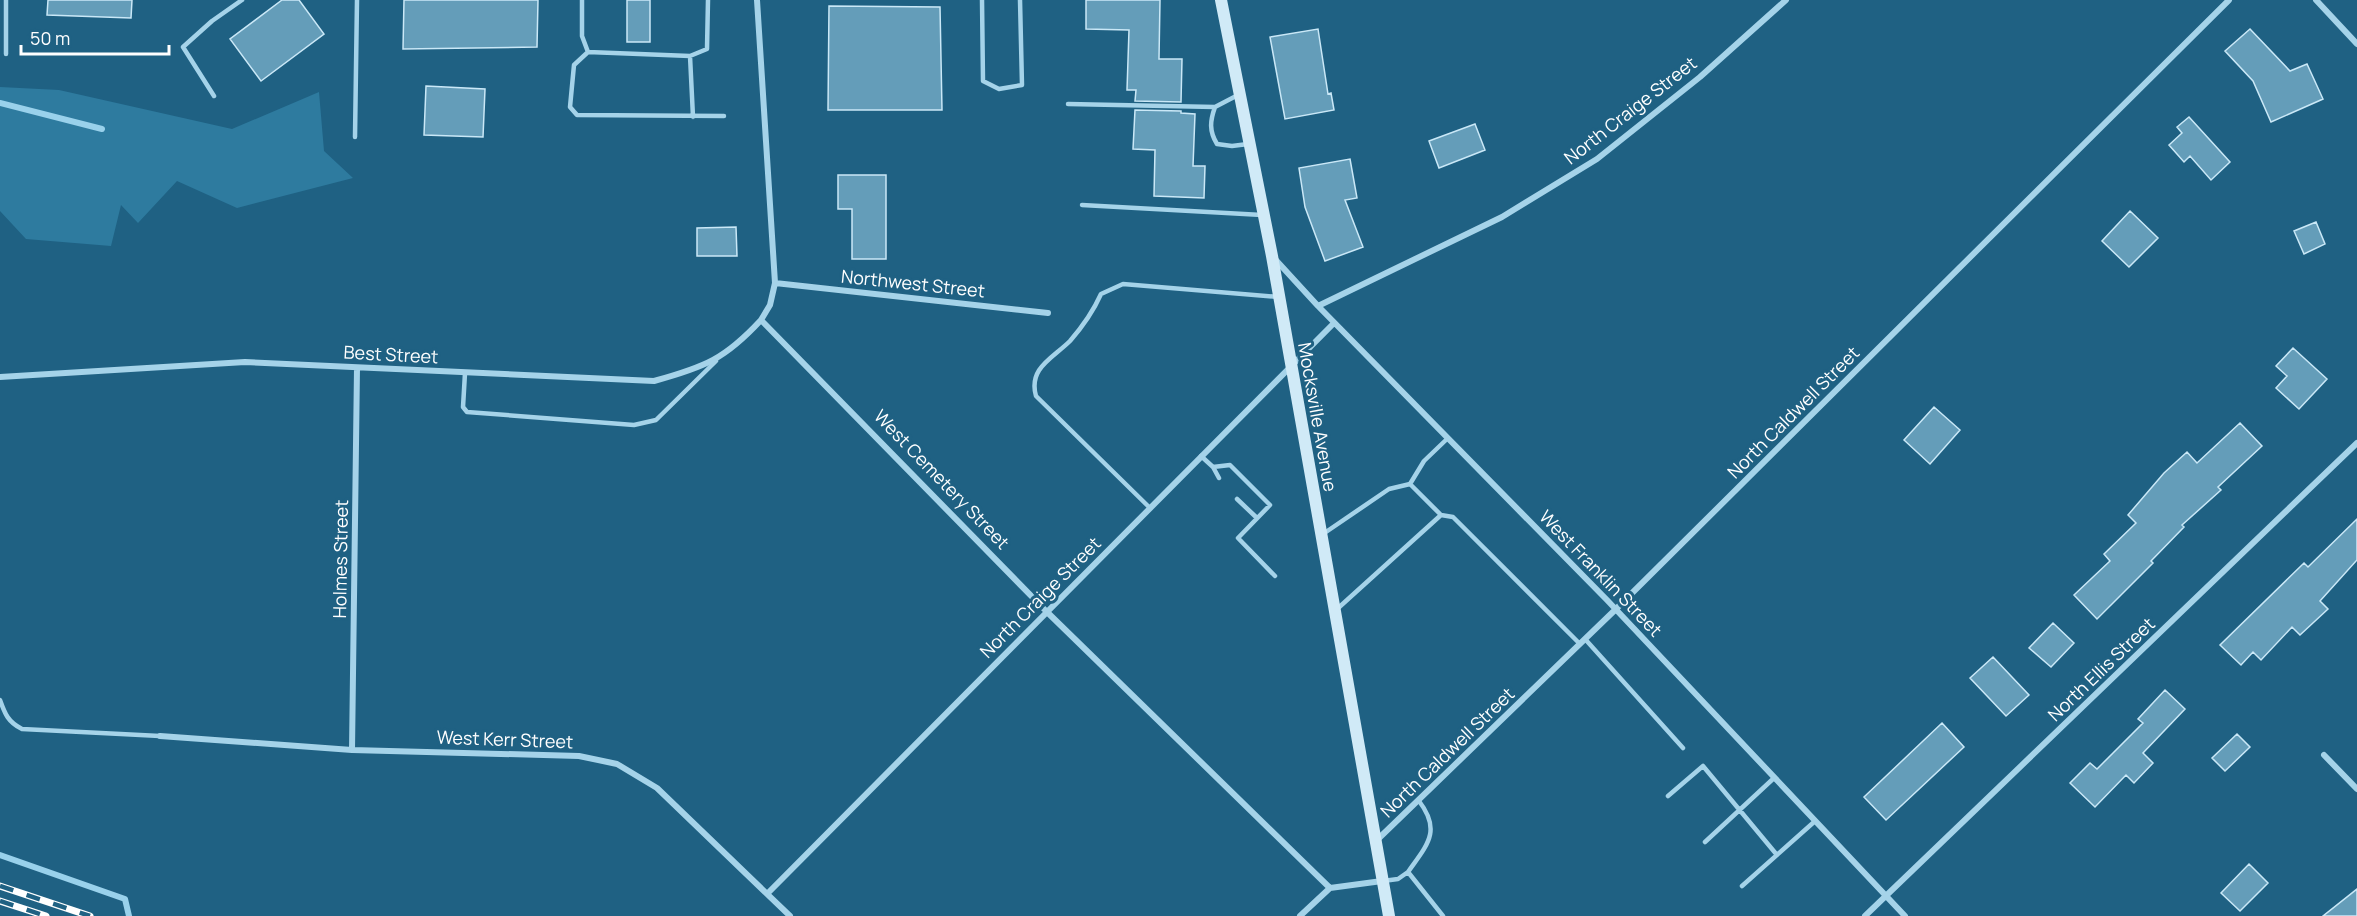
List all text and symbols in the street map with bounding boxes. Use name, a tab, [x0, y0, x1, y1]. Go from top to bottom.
scale bar	[21, 18, 170, 56]
text: 50 m	[30, 26, 70, 50]
street label: North Craige Street	[1559, 51, 1701, 169]
street label: Northwest Street	[840, 264, 986, 302]
street label: Best Street	[343, 340, 439, 368]
street label: Mocksville Avenue	[1293, 341, 1343, 493]
street label: North Caldwell Street	[1722, 341, 1864, 483]
street label: West Cemetery Street	[869, 404, 1015, 554]
street label: Holmes Street	[327, 499, 353, 619]
street label: West Franklin Street	[1534, 505, 1668, 641]
street label: North Craige Street	[974, 531, 1106, 663]
street label: North Ellis Street	[2042, 612, 2160, 726]
street label: North Caldwell Street	[1375, 682, 1519, 822]
street label: West Kerr Street	[436, 725, 574, 753]

